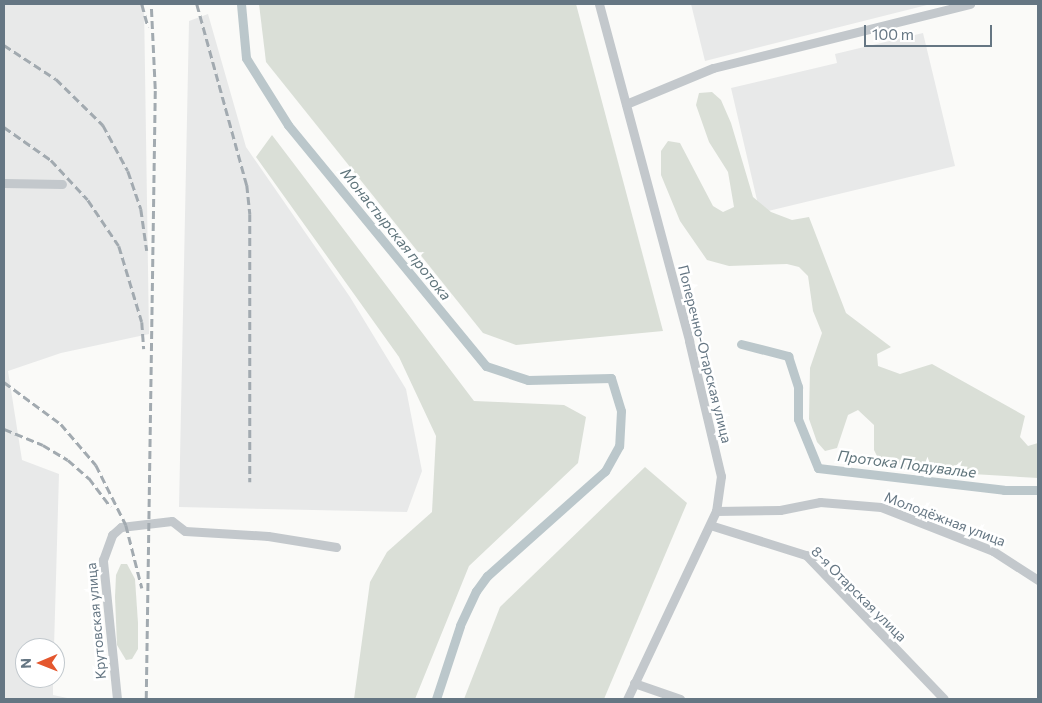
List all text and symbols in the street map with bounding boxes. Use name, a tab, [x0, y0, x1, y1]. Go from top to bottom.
scale bar	[867, 15, 994, 47]
text: 100 m	[872, 25, 914, 43]
water label: Монастырская протока	[337, 164, 455, 304]
street label: Поперечно-Отарская улица	[675, 263, 735, 445]
water label: Протока Подувалье	[837, 447, 977, 481]
street label: Молодёжная улица	[882, 488, 1008, 550]
street label: 8-я Отарская улица	[808, 543, 910, 645]
street label: Крутовская улица	[83, 562, 109, 680]
north arrow	[15, 638, 65, 688]
text: N	[17, 658, 34, 669]

